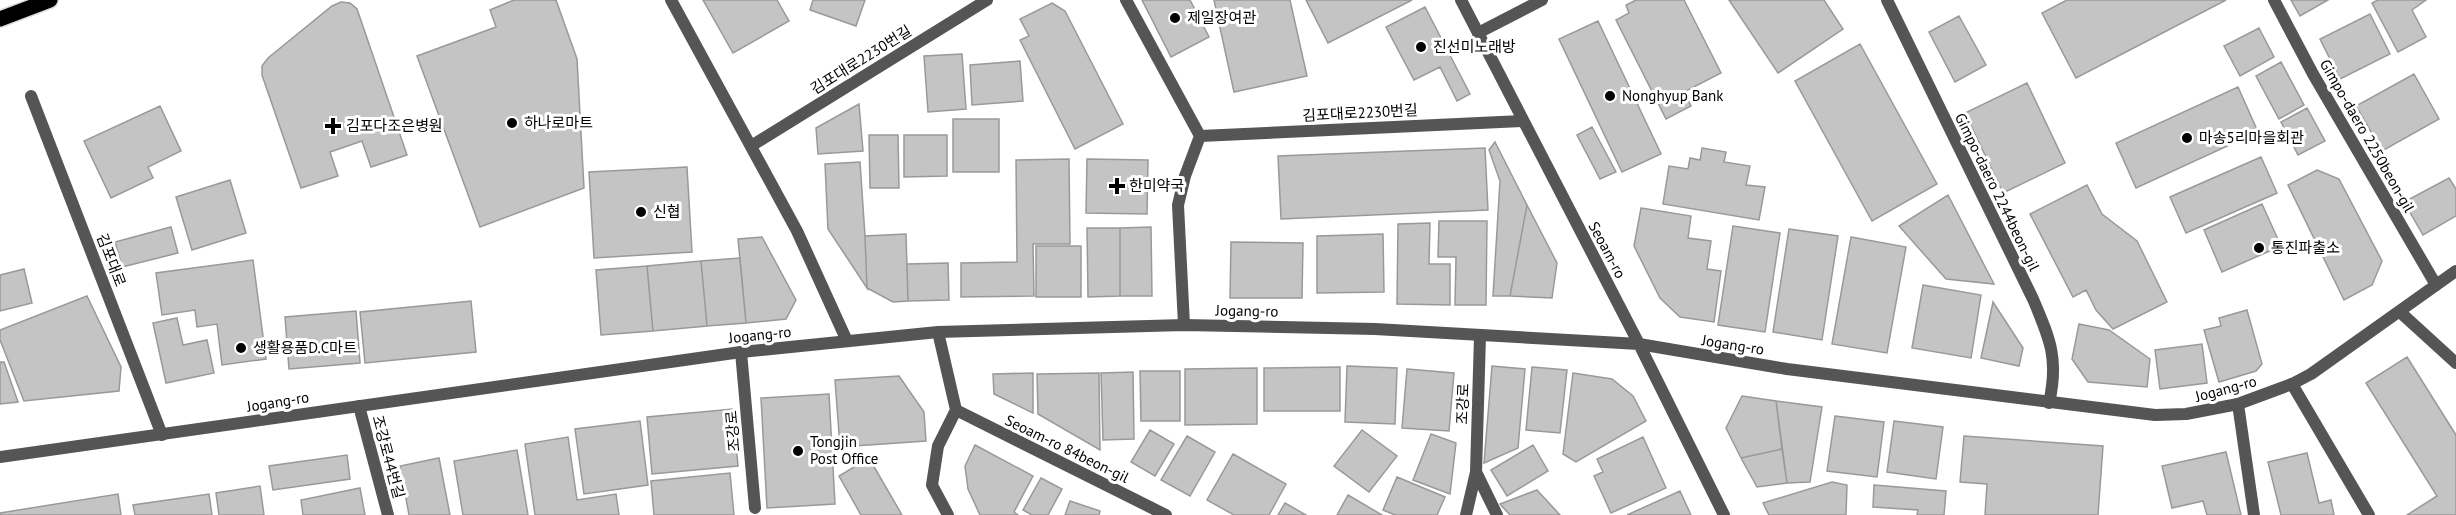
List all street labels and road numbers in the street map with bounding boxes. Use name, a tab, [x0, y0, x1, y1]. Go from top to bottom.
street label: 김포대로2230번길	[807, 21, 915, 98]
street label: Gimpo-daero 2250beon-gil	[2316, 56, 2419, 216]
street label: 김포대로2230번길	[1302, 100, 1418, 125]
street label: Gimpo-daero 2244beon-gil	[1951, 110, 2044, 274]
street label: Seoam-ro	[1585, 218, 1630, 281]
street label: 김포대로	[93, 231, 130, 289]
street label: Jogang-ro	[1214, 300, 1279, 321]
street label: Jogang-ro	[727, 322, 792, 347]
street label: Jogang-ro	[1700, 330, 1766, 359]
street label: Jogang-ro	[2192, 371, 2259, 406]
street label: 조강로	[1452, 383, 1473, 425]
street label: Jogang-ro	[244, 387, 310, 416]
street label: 조강로	[721, 410, 744, 452]
street label: Seoam-ro 84beon-gil	[1002, 410, 1133, 487]
street label: 조강로44번길	[368, 413, 409, 501]

